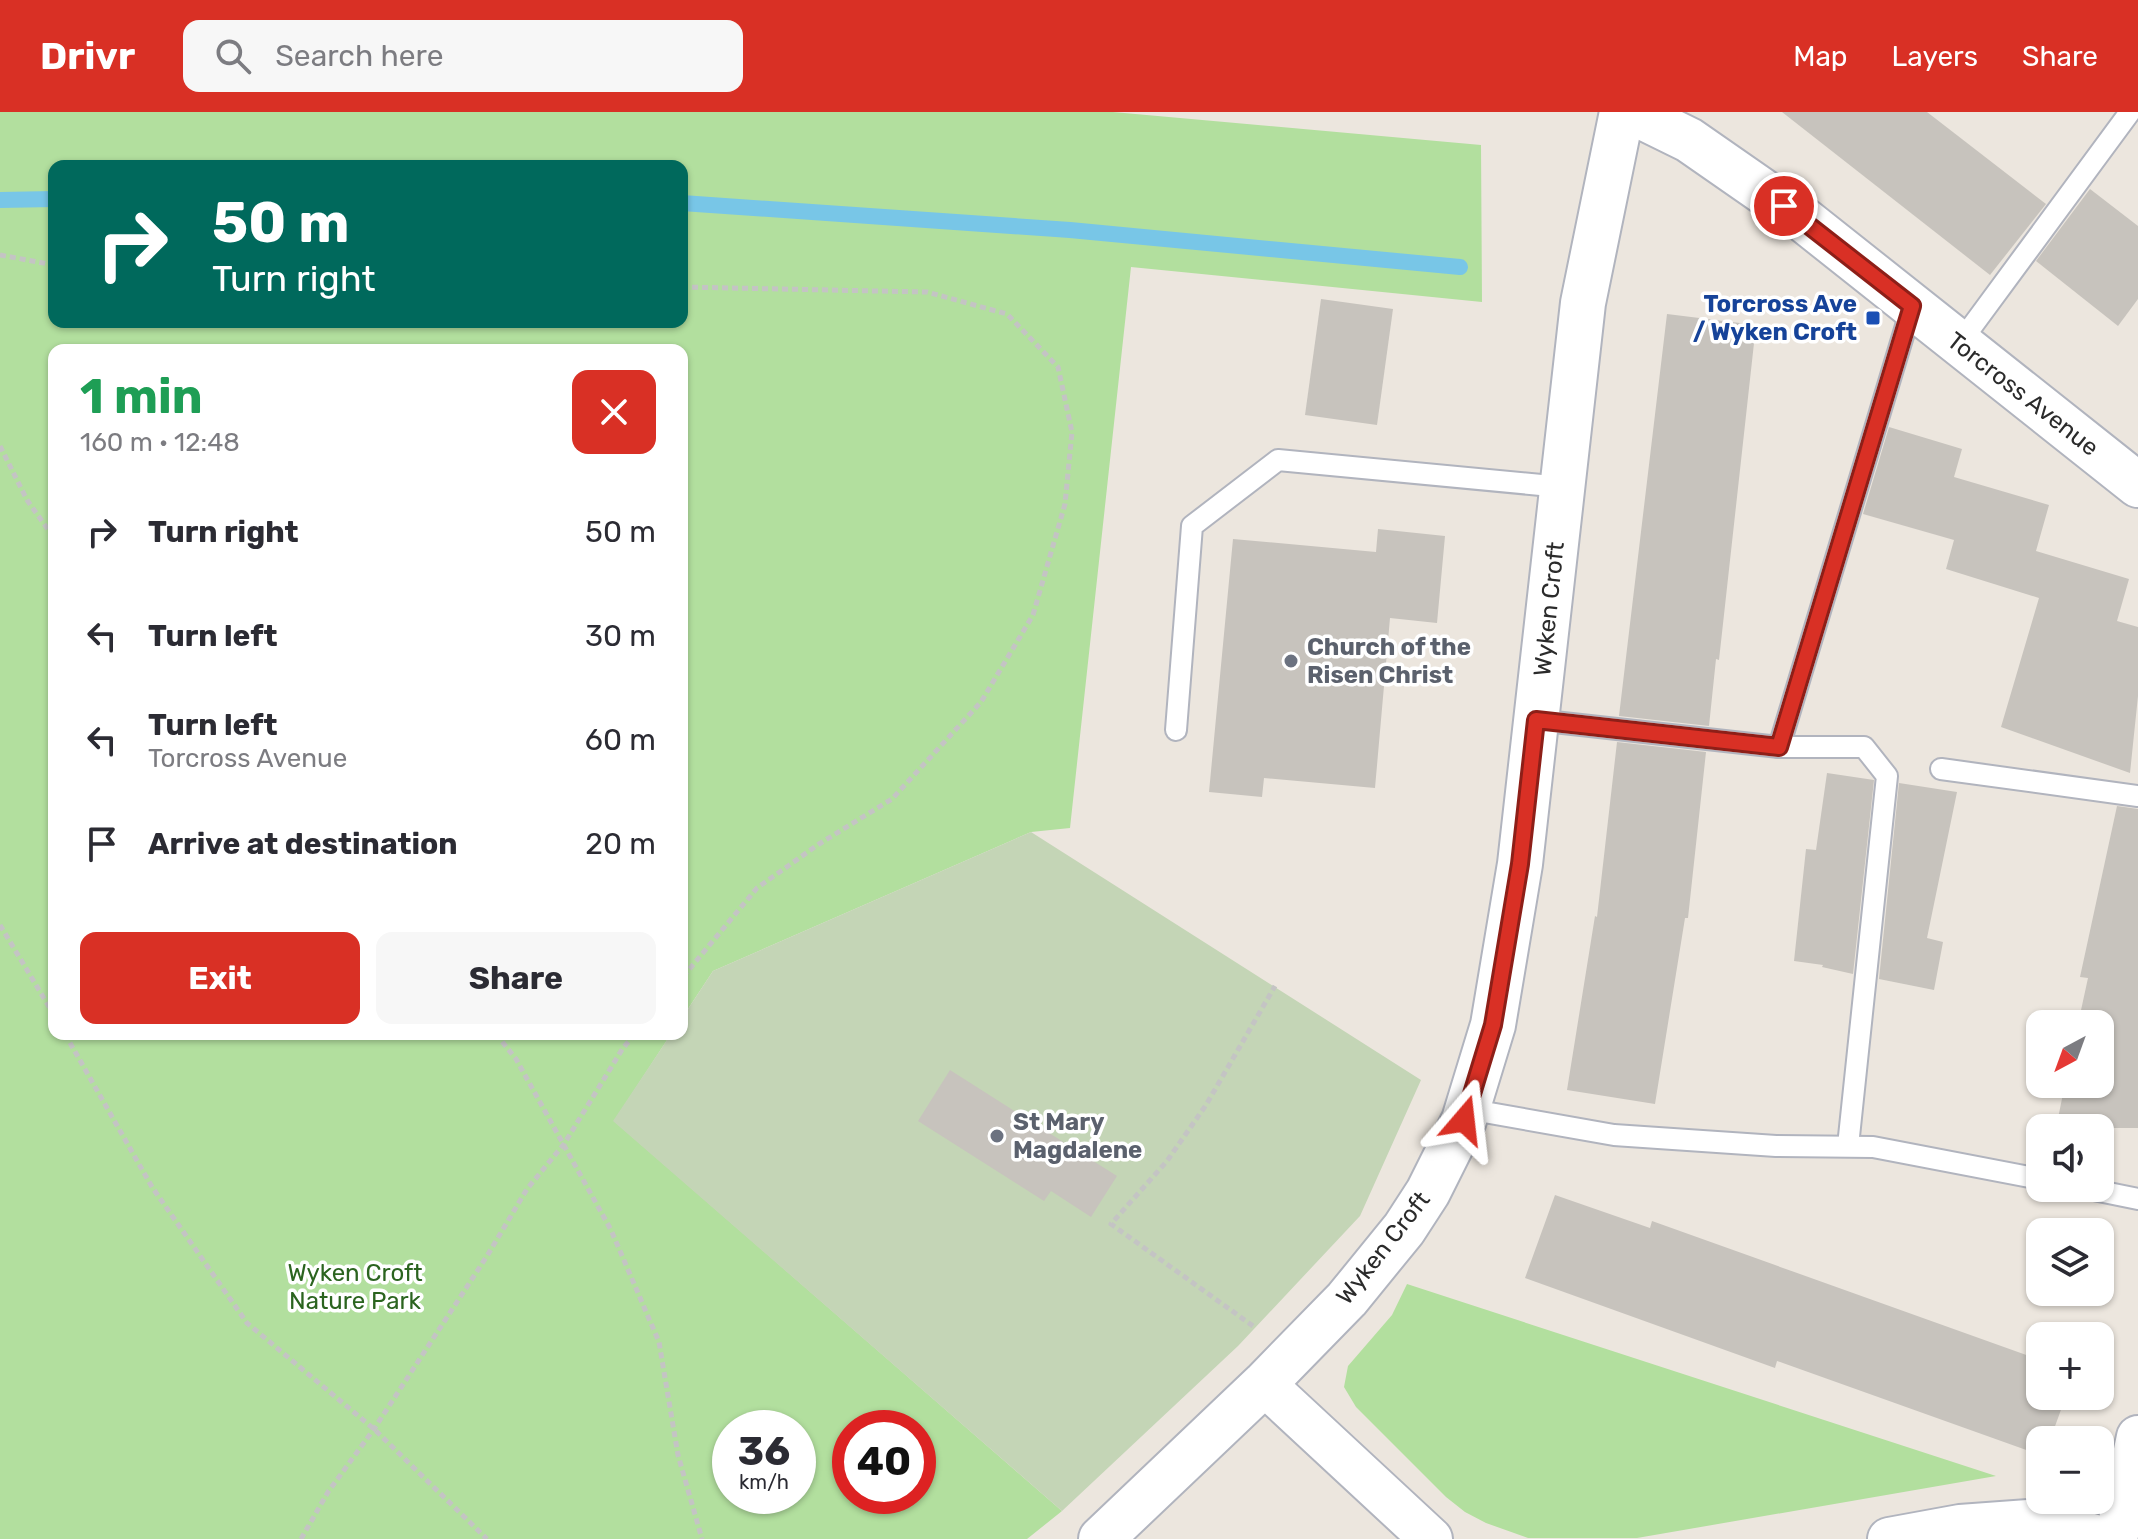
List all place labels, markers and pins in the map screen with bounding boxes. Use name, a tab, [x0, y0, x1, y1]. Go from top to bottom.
pin	[1750, 172, 1818, 240]
place label: Torcross Ave / Wyken Croft	[1693, 290, 1857, 346]
marker: Torcross Ave / Wyken Croft	[1864, 309, 1882, 327]
place label: Church of the Risen Christ	[1307, 633, 1471, 689]
marker: Church of the Risen Christ	[1282, 652, 1300, 670]
place label: St Mary Magdalene	[1013, 1108, 1142, 1164]
marker: St Mary Magdalene	[988, 1127, 1006, 1145]

